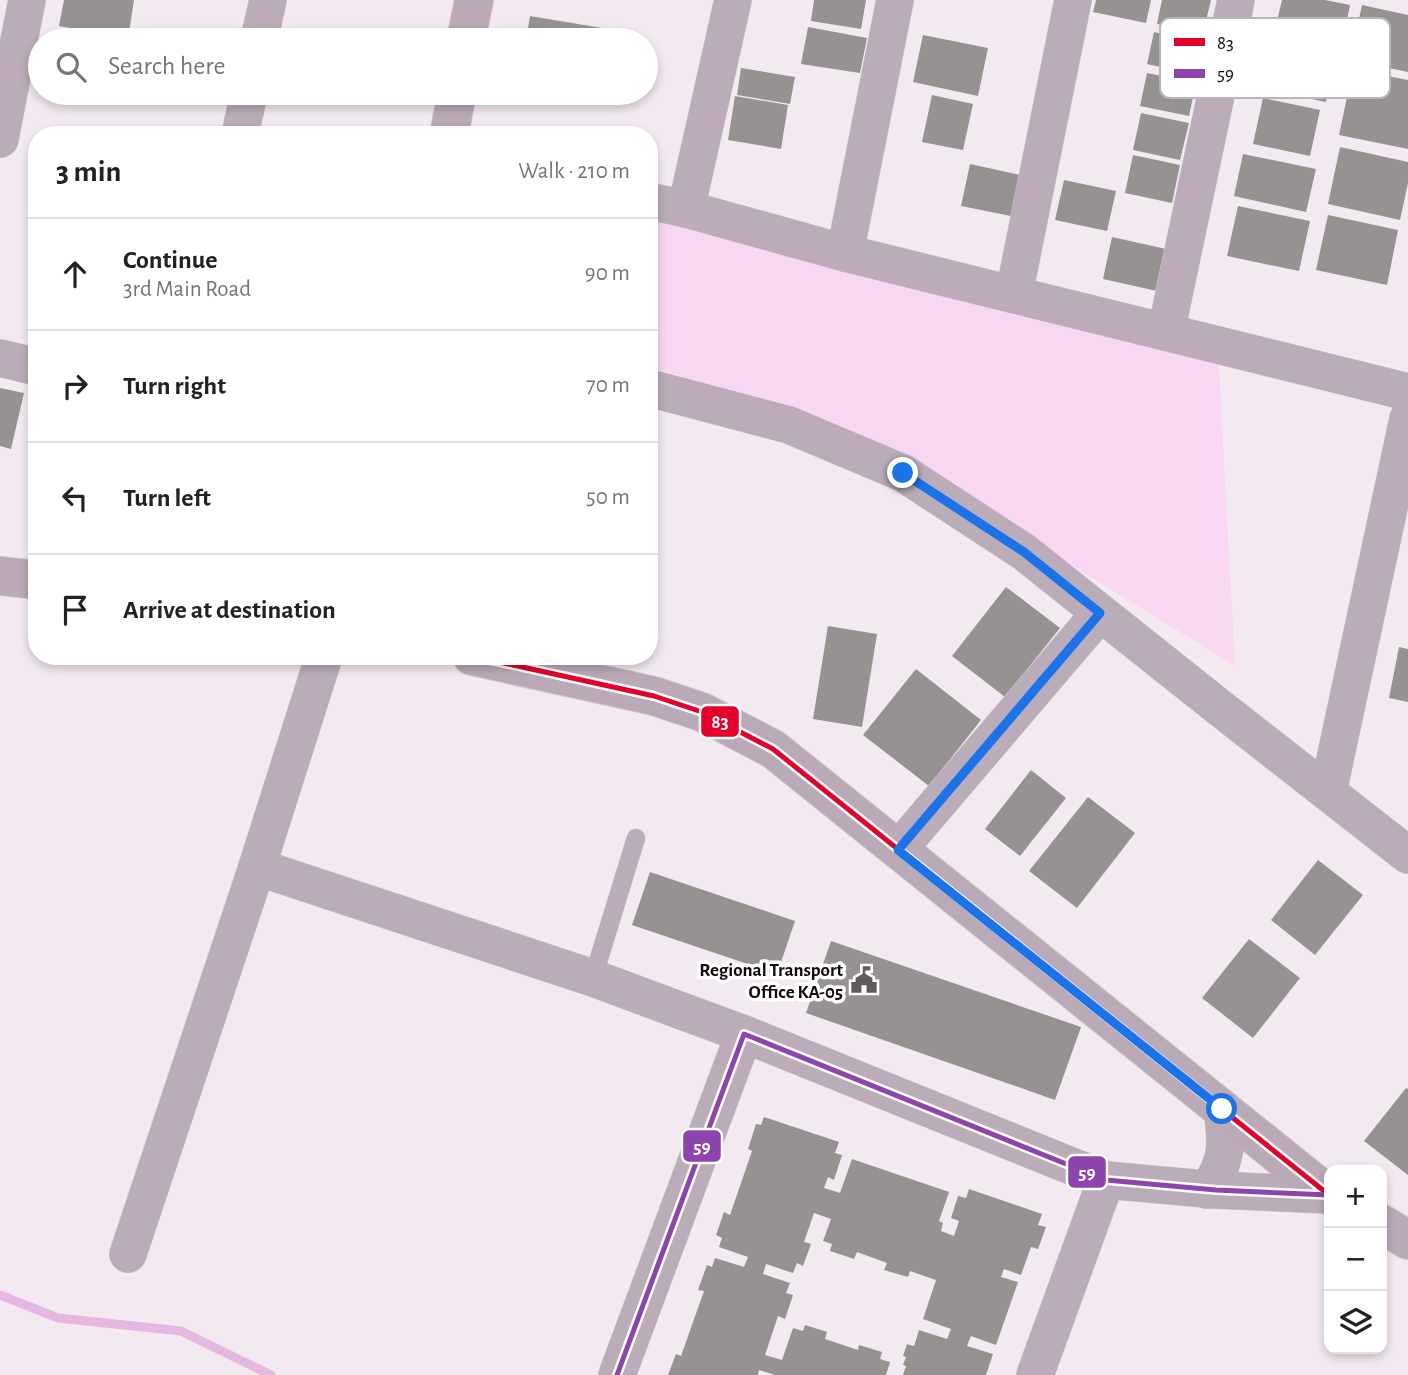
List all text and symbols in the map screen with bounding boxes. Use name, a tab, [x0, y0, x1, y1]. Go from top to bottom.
legend	[1160, 18, 1390, 98]
search box	[28, 28, 658, 105]
text: 83	[1217, 34, 1234, 53]
icon: search	[52, 48, 90, 86]
text: Search here	[108, 53, 226, 79]
text: 59	[1217, 65, 1234, 84]
text: 3 min	[56, 157, 121, 187]
text: Walk · 210 m	[518, 160, 630, 183]
text: Continue	[123, 247, 218, 273]
icon: ahead	[56, 255, 94, 293]
text: 90 m	[585, 262, 630, 285]
text: 3rd Main Road	[123, 278, 251, 301]
icon: right	[56, 367, 94, 405]
text: Turn right	[123, 373, 226, 399]
text: 70 m	[586, 374, 630, 397]
route end	[887, 457, 918, 488]
icon: left	[56, 479, 94, 517]
text: Turn left	[123, 485, 211, 511]
text: 50 m	[586, 486, 630, 509]
icon: arrive	[56, 591, 94, 629]
text: Arrive at destination	[123, 597, 336, 623]
line badge: 83	[700, 705, 740, 738]
text: 83	[711, 713, 729, 732]
place label: Regional Transport Office KA-05	[699, 961, 844, 1002]
public building icon: Regional Transport Office KA-05	[849, 965, 879, 995]
route start	[1206, 1093, 1237, 1124]
line badge: 59	[682, 1129, 722, 1163]
text: 59	[693, 1138, 711, 1157]
line badge: 59	[1067, 1155, 1107, 1189]
text: 59	[1078, 1164, 1096, 1183]
map controls	[1324, 1165, 1387, 1354]
button: +	[1324, 1165, 1387, 1228]
button: −	[1324, 1228, 1387, 1291]
button: layers	[1324, 1291, 1387, 1354]

